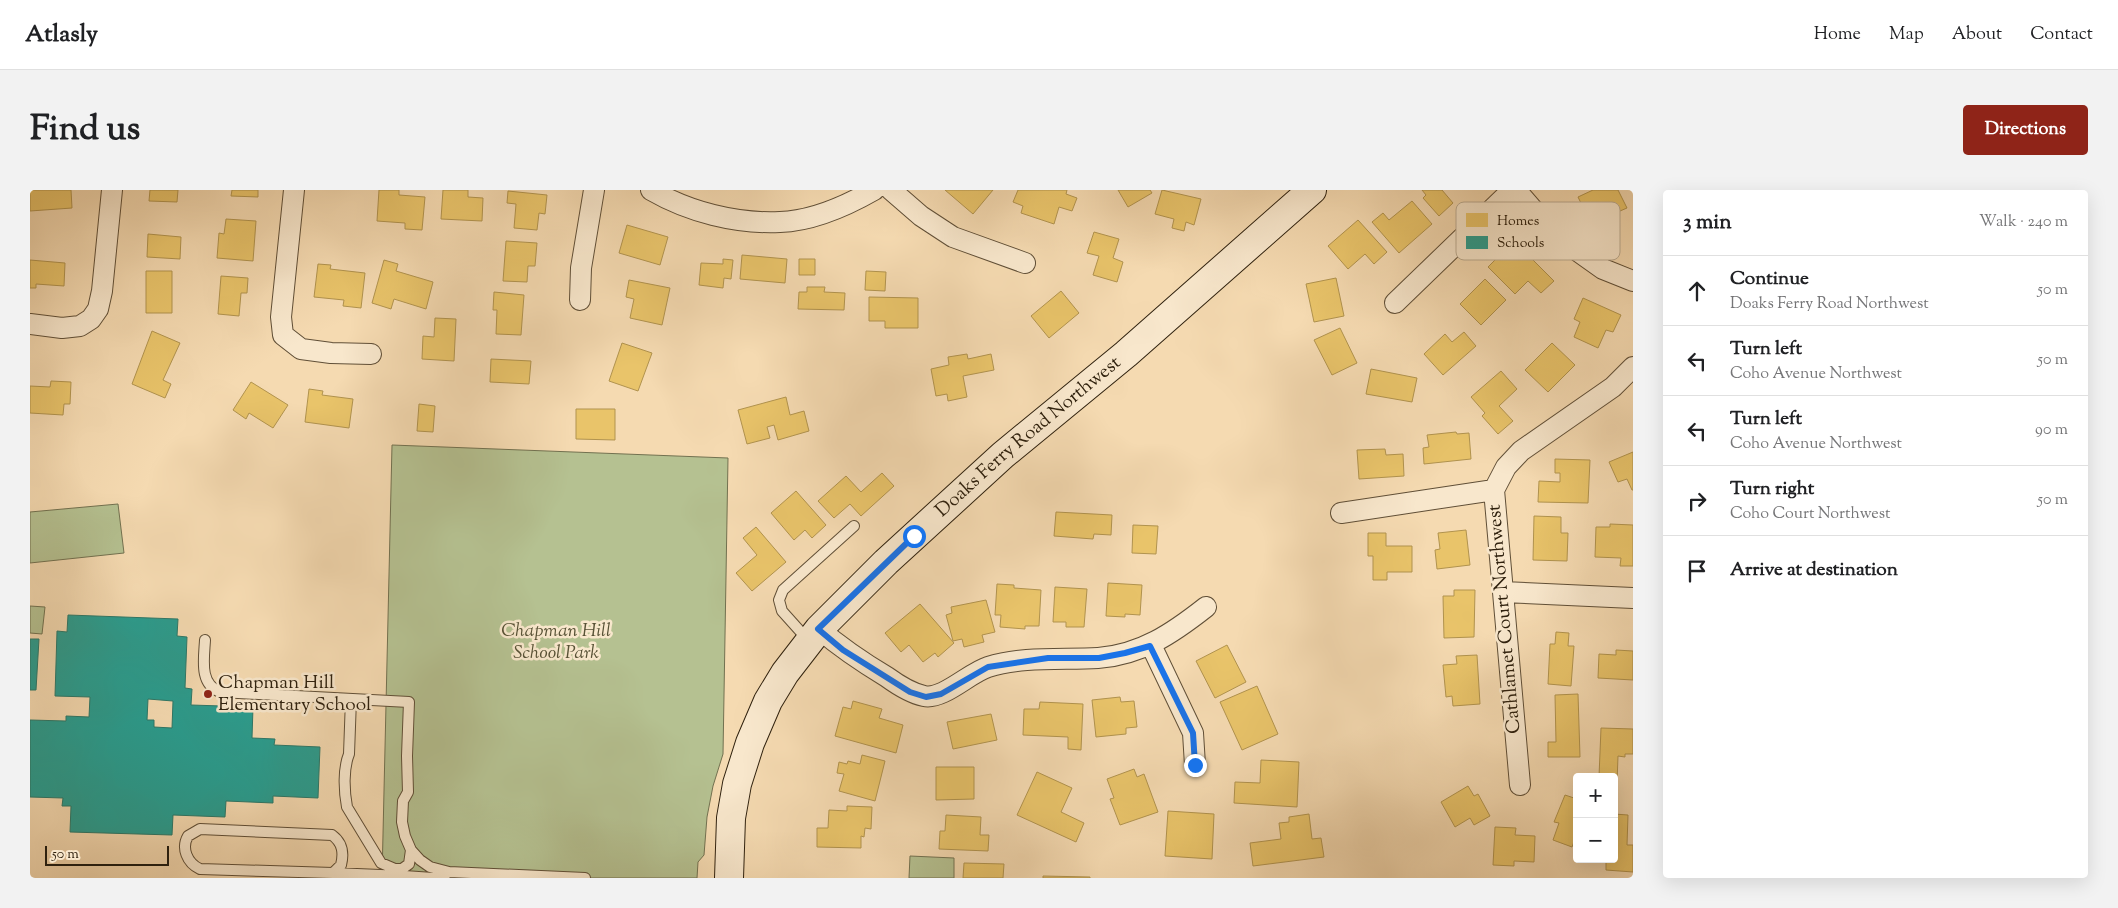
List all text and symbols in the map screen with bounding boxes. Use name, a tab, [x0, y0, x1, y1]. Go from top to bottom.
text: Atlasly	[25, 18, 98, 52]
text: Home	[1814, 22, 1861, 48]
text: Map	[1889, 22, 1924, 48]
text: About	[1952, 22, 2002, 48]
text: Contact	[2030, 22, 2093, 48]
text: Find us	[30, 105, 140, 156]
button: Directions	[1963, 105, 2088, 155]
legend	[1456, 202, 1620, 260]
text: 3 min	[1683, 208, 1732, 238]
text: Walk · 240 m	[1979, 211, 2068, 234]
text: Homes	[1497, 212, 1539, 232]
text: Schools	[1497, 234, 1544, 254]
text: Continue	[1730, 266, 1809, 293]
icon: ahead	[1683, 277, 1711, 305]
text: 50 m	[2037, 279, 2068, 302]
text: Doaks Ferry Road Northwest	[1730, 293, 1929, 316]
text: Turn left	[1730, 336, 1802, 363]
icon: left	[1683, 347, 1711, 375]
text: 50 m	[2037, 349, 2068, 372]
street label: Doaks Ferry Road Northwest	[930, 350, 1127, 524]
text: Coho Avenue Northwest	[1730, 363, 1902, 386]
text: Turn left	[1730, 406, 1802, 433]
icon: left	[1683, 417, 1711, 445]
text: 90 m	[2035, 419, 2068, 442]
text: Coho Avenue Northwest	[1730, 433, 1902, 456]
text: Turn right	[1730, 476, 1814, 503]
icon: right	[1683, 487, 1711, 515]
text: 50 m	[2037, 489, 2068, 512]
street label: Cathlamet Court Northwest	[1481, 503, 1528, 735]
text: Coho Court Northwest	[1730, 503, 1891, 526]
route start	[903, 525, 926, 548]
icon: arrive	[1683, 557, 1711, 585]
text: Arrive at destination	[1730, 557, 1898, 584]
park label: Chapman Hill School Park	[501, 618, 611, 667]
place label: Chapman Hill Elementary School	[218, 670, 371, 719]
marker: Chapman Hill Elementary School	[202, 688, 214, 700]
route end	[1184, 754, 1207, 777]
map controls	[1573, 773, 1618, 863]
button: +	[1573, 773, 1618, 818]
button: −	[1573, 818, 1618, 863]
scale bar	[45, 843, 169, 866]
text: 50 m	[52, 845, 79, 865]

